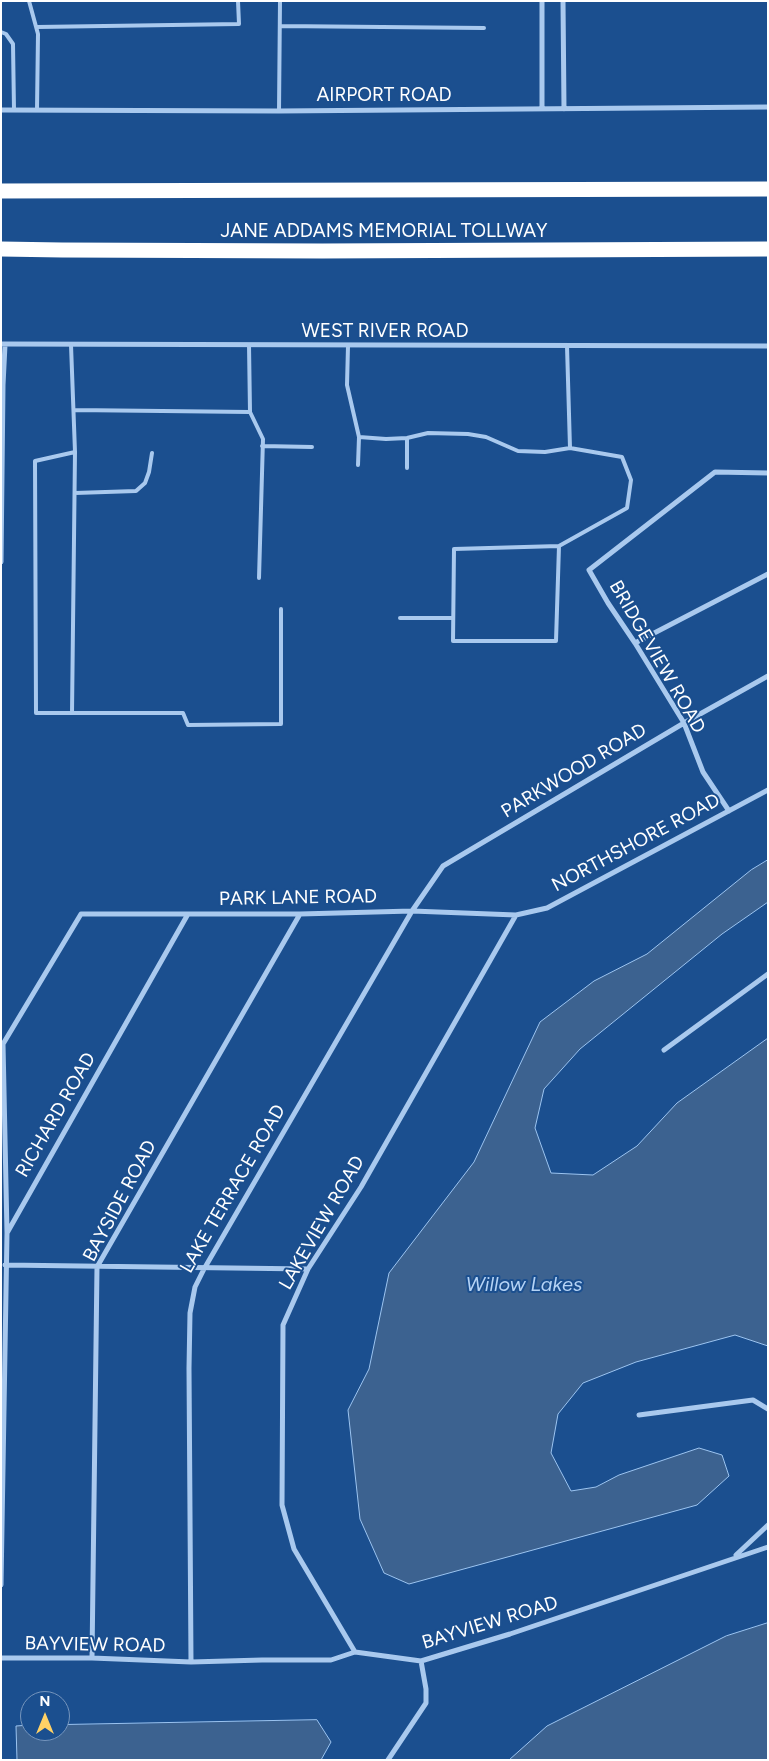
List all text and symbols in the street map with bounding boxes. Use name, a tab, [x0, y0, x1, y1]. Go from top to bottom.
street label: AIRPORT ROAD	[316, 84, 452, 106]
street label: JANE ADDAMS MEMORIAL TOLLWAY	[221, 220, 547, 242]
street label: WEST RIVER ROAD	[302, 320, 468, 342]
street label: BRIDGEVIEW ROAD	[604, 577, 710, 737]
street label: PARKWOOD ROAD	[497, 719, 651, 823]
street label: NORTHSHORE ROAD	[548, 789, 724, 897]
street label: PARK LANE ROAD	[219, 885, 377, 911]
street label: RICHARD ROAD	[11, 1049, 101, 1181]
street label: LAKE TERRACE ROAD	[176, 1101, 290, 1277]
street label: BAYSIDE ROAD	[78, 1136, 162, 1266]
street label: LAKEVIEW ROAD	[274, 1152, 370, 1294]
water label: Willow Lakes	[466, 1273, 582, 1297]
street label: BAYVIEW ROAD	[419, 1592, 561, 1654]
street label: BAYVIEW ROAD	[24, 1632, 166, 1658]
north arrow	[20, 1691, 70, 1741]
text: N	[40, 1693, 50, 1710]

